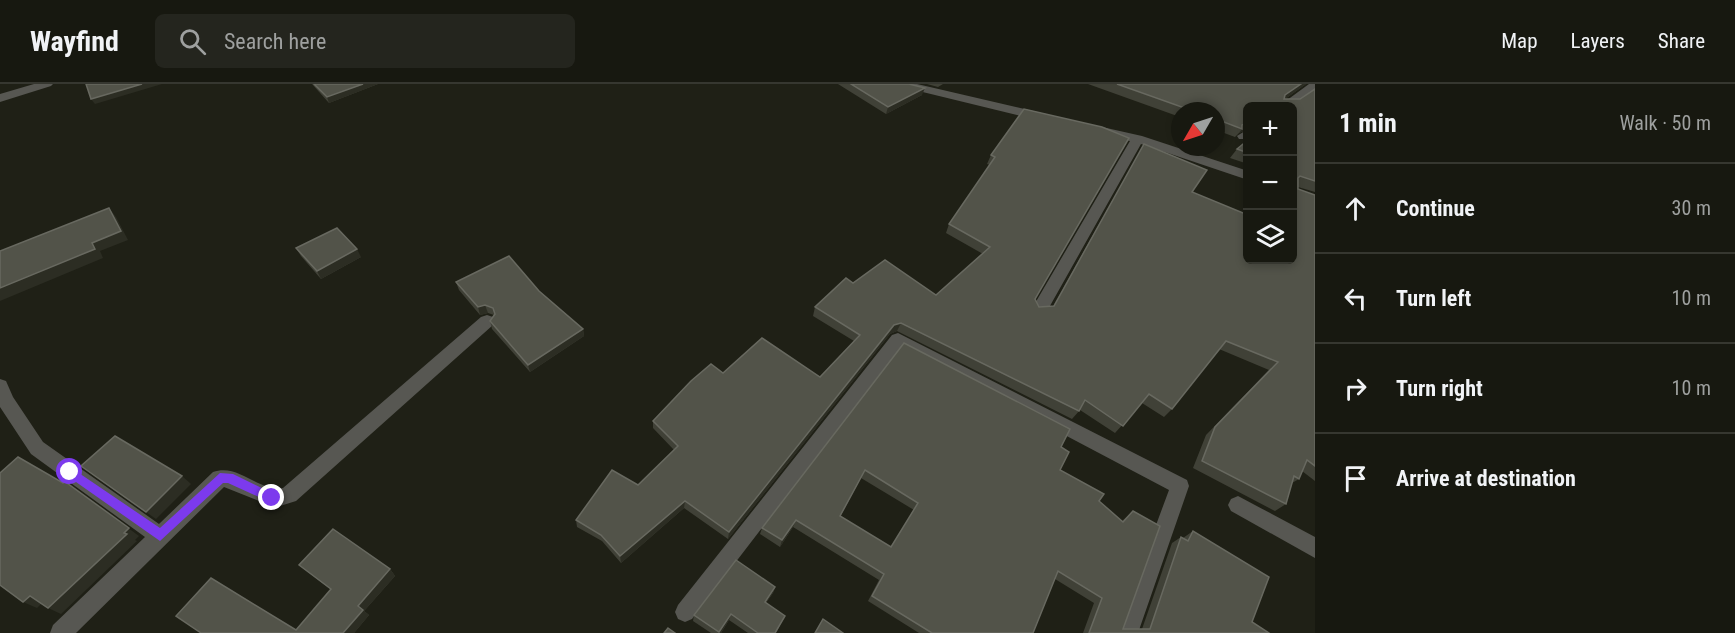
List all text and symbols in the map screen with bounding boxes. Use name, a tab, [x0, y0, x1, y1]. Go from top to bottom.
search box	[155, 14, 575, 68]
text: Wayfind	[30, 25, 119, 58]
icon: search	[176, 25, 209, 58]
text: Search here	[224, 29, 326, 54]
text: Map	[1501, 29, 1538, 53]
text: Layers	[1571, 29, 1625, 53]
text: Share	[1658, 29, 1705, 53]
north arrow	[1171, 102, 1225, 156]
map controls	[1243, 102, 1297, 264]
button: +	[1243, 102, 1297, 156]
text: 1 min	[1339, 108, 1397, 138]
text: Walk · 50 m	[1619, 111, 1711, 135]
button: −	[1243, 156, 1297, 210]
icon: ahead	[1339, 192, 1372, 225]
text: Continue	[1396, 196, 1475, 221]
text: 30 m	[1672, 196, 1711, 220]
button: layers	[1243, 210, 1297, 264]
icon: left	[1339, 282, 1372, 315]
text: Turn left	[1396, 286, 1471, 311]
text: 10 m	[1672, 286, 1711, 310]
icon: right	[1339, 372, 1372, 405]
text: Turn right	[1396, 376, 1483, 401]
text: 10 m	[1672, 376, 1711, 400]
route start	[56, 458, 82, 484]
icon: arrive	[1339, 462, 1372, 495]
text: Arrive at destination	[1396, 466, 1576, 491]
route end	[258, 484, 284, 510]

